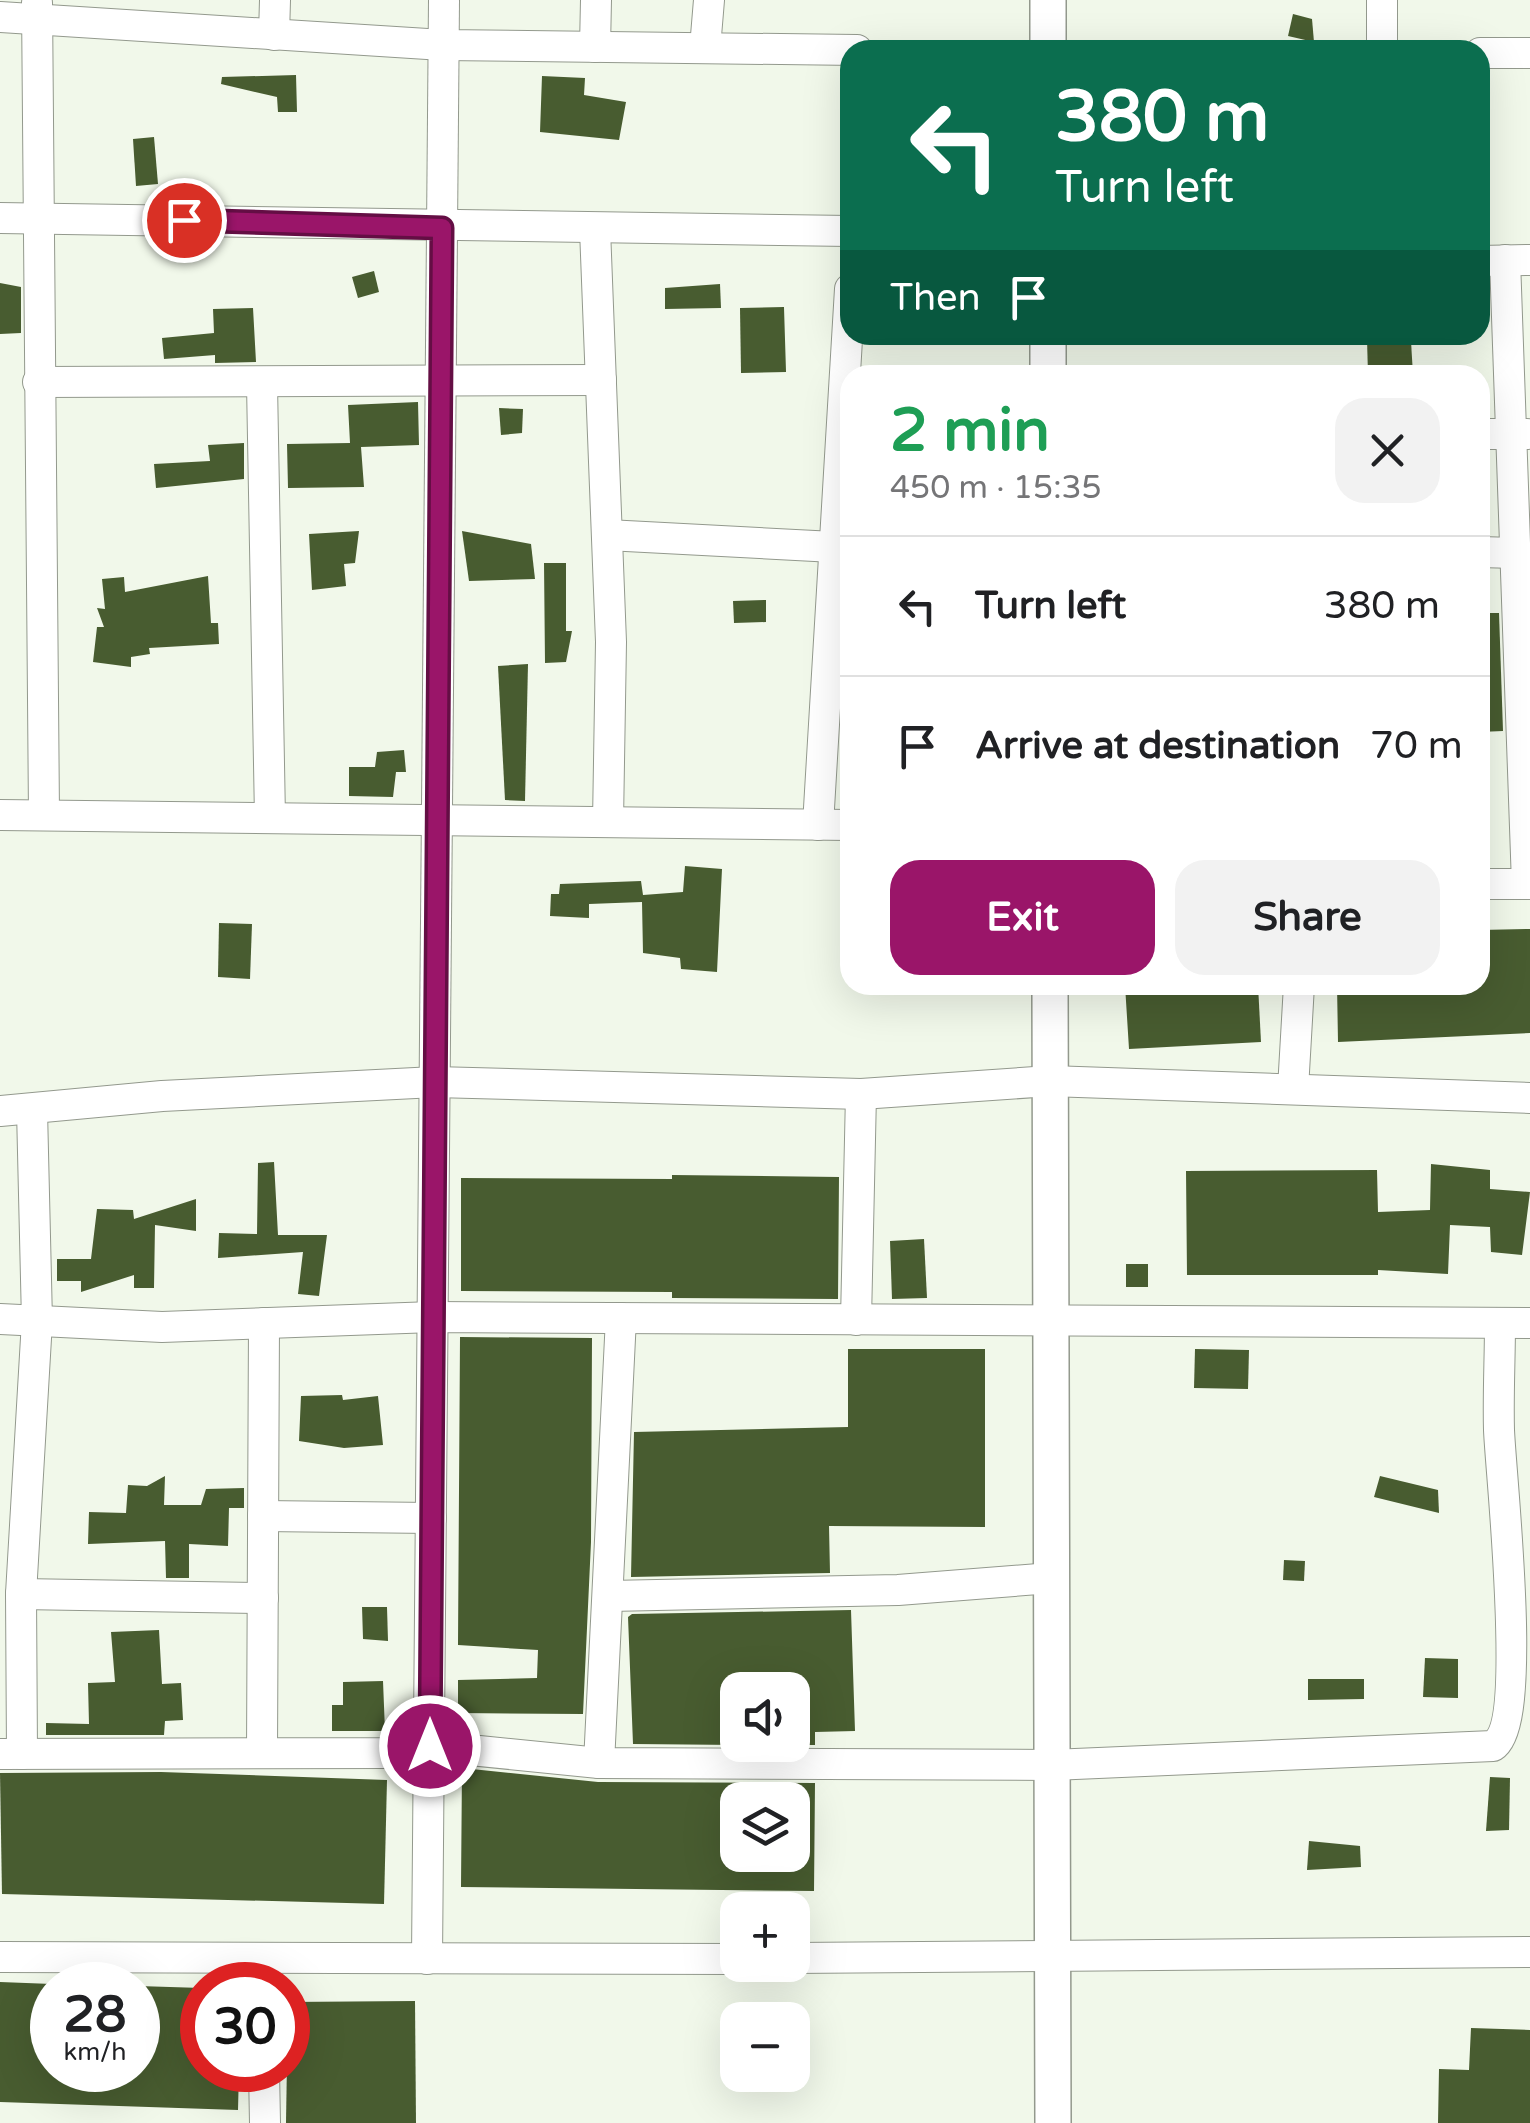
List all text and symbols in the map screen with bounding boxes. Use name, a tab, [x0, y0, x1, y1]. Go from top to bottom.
text: 380 m	[1055, 76, 1269, 160]
icon: left	[890, 80, 1020, 210]
text: Turn left	[1055, 161, 1234, 215]
pin	[142, 178, 227, 263]
icon: arrive	[157, 193, 212, 248]
icon: arrive	[1001, 270, 1056, 325]
text: Then	[890, 275, 981, 321]
text: 2 min	[890, 395, 1050, 467]
button: close	[1335, 398, 1440, 503]
text: 450 m · 15:35	[890, 469, 1102, 507]
icon: left	[890, 579, 945, 634]
text: Turn left	[975, 583, 1126, 629]
text: 380 m	[1324, 583, 1440, 629]
icon: arrive	[890, 719, 945, 774]
text: Arrive at destination	[975, 723, 1340, 769]
text: 70 m	[1370, 723, 1463, 769]
button: Exit	[890, 860, 1155, 975]
button: Share	[1175, 860, 1440, 975]
map controls	[720, 1672, 810, 2092]
button: sound	[720, 1672, 810, 1762]
position arrow	[378, 1694, 482, 1798]
button: layers	[720, 1782, 810, 1872]
button: +	[720, 1892, 810, 1982]
speed limit sign: 30	[180, 1962, 310, 2092]
text: 28	[64, 1985, 126, 2045]
button: −	[720, 2002, 810, 2092]
text: km/h	[64, 2037, 126, 2067]

